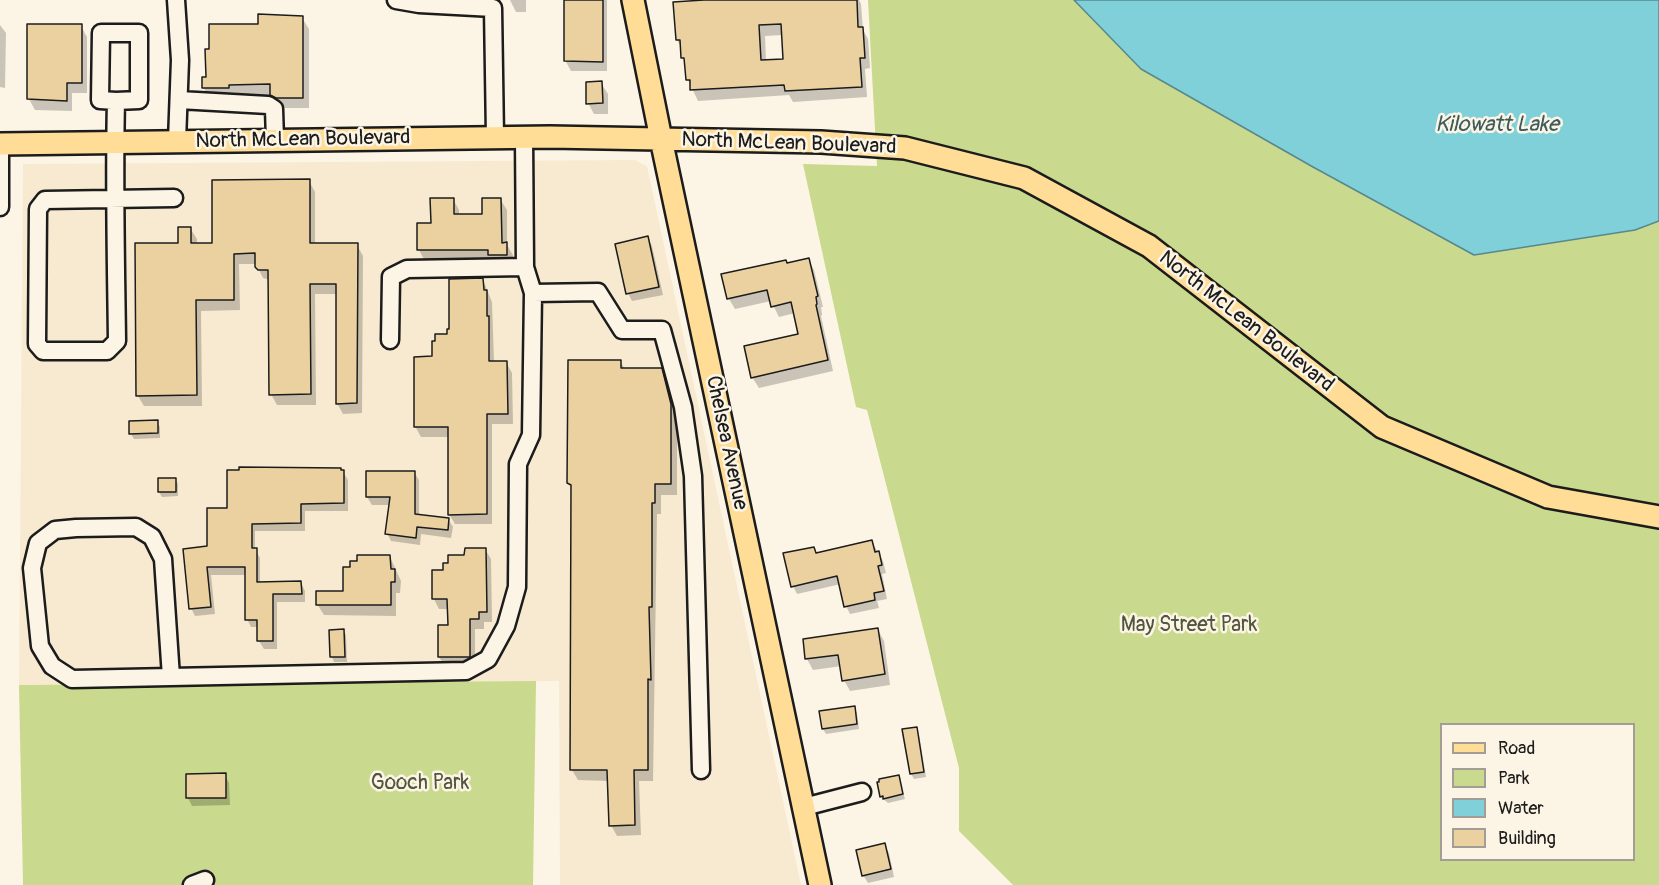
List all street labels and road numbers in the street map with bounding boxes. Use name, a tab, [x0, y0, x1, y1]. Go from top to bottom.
street label: North McLean Boulevard	[195, 126, 411, 154]
street label: North McLean Boulevard	[681, 128, 897, 160]
street label: North McLean Boulevard	[1154, 246, 1338, 398]
street label: Chelsea Avenue	[699, 373, 753, 513]

